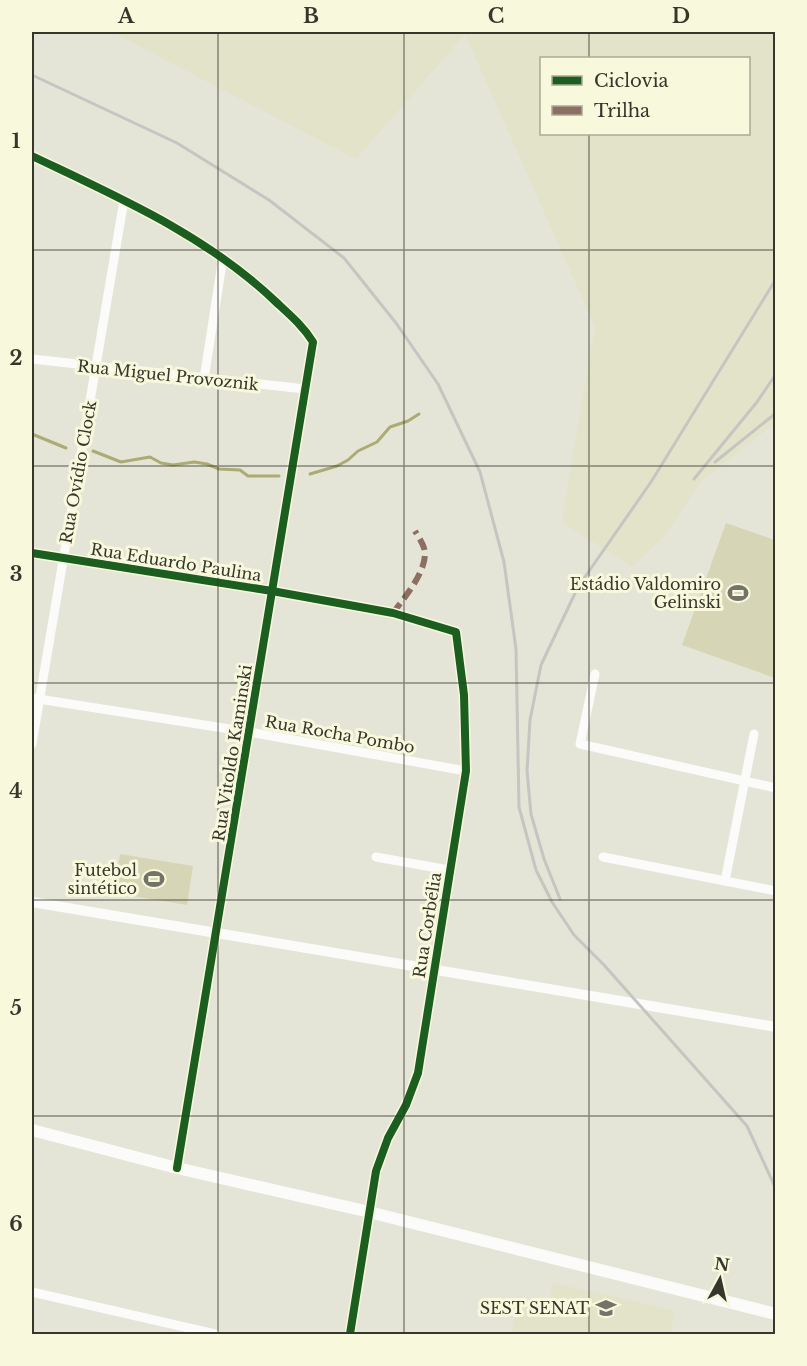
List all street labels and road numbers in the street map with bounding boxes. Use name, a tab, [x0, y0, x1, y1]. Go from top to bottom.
street label: Rua Miguel Provoznik	[76, 356, 260, 394]
street label: Rua Ovídio Clock	[56, 399, 100, 545]
street label: Rua Eduardo Paulina	[89, 539, 263, 585]
street label: Rua Vitoldo Kaminski	[208, 663, 256, 843]
street label: Rua Rocha Pombo	[264, 711, 416, 757]
street label: Rua Corbélia	[409, 871, 445, 979]

